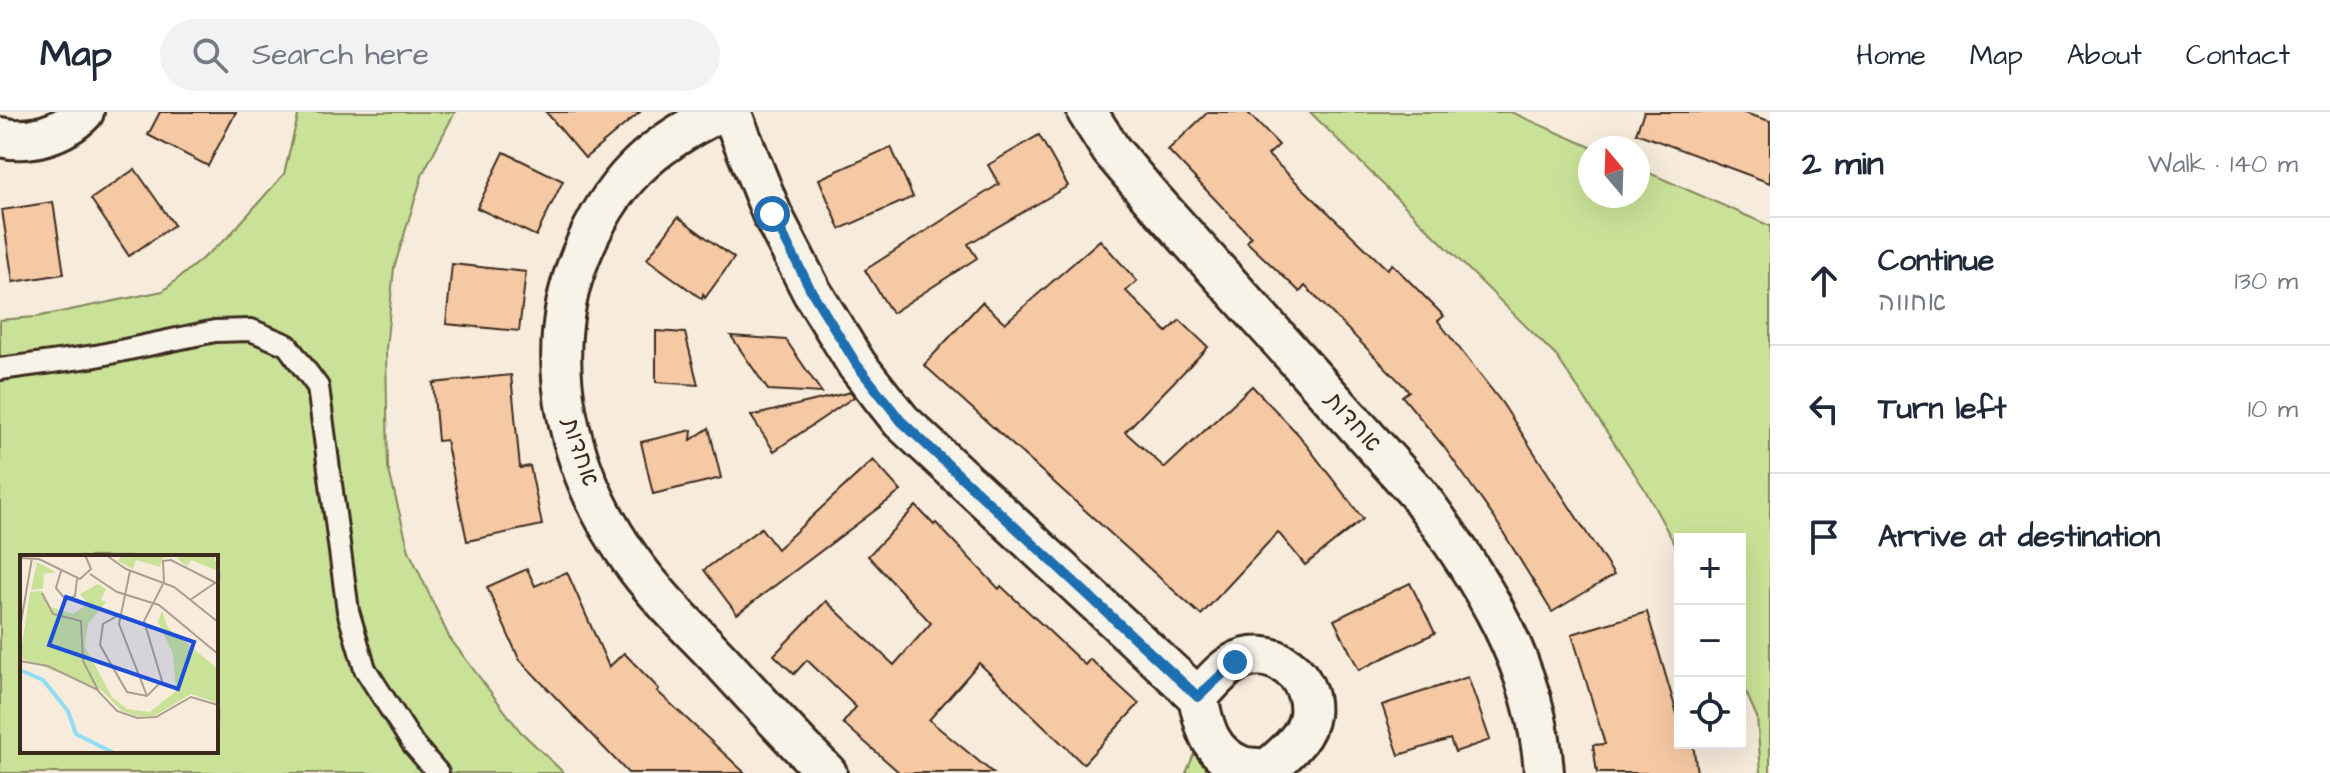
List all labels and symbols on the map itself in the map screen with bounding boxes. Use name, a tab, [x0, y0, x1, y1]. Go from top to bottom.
north arrow	[1578, 136, 1650, 208]
route start	[754, 196, 790, 232]
street label: אחדות	[1315, 383, 1389, 460]
street label: אחדות	[552, 411, 608, 491]
inset map	[20, 555, 218, 753]
route end	[1217, 644, 1253, 680]

